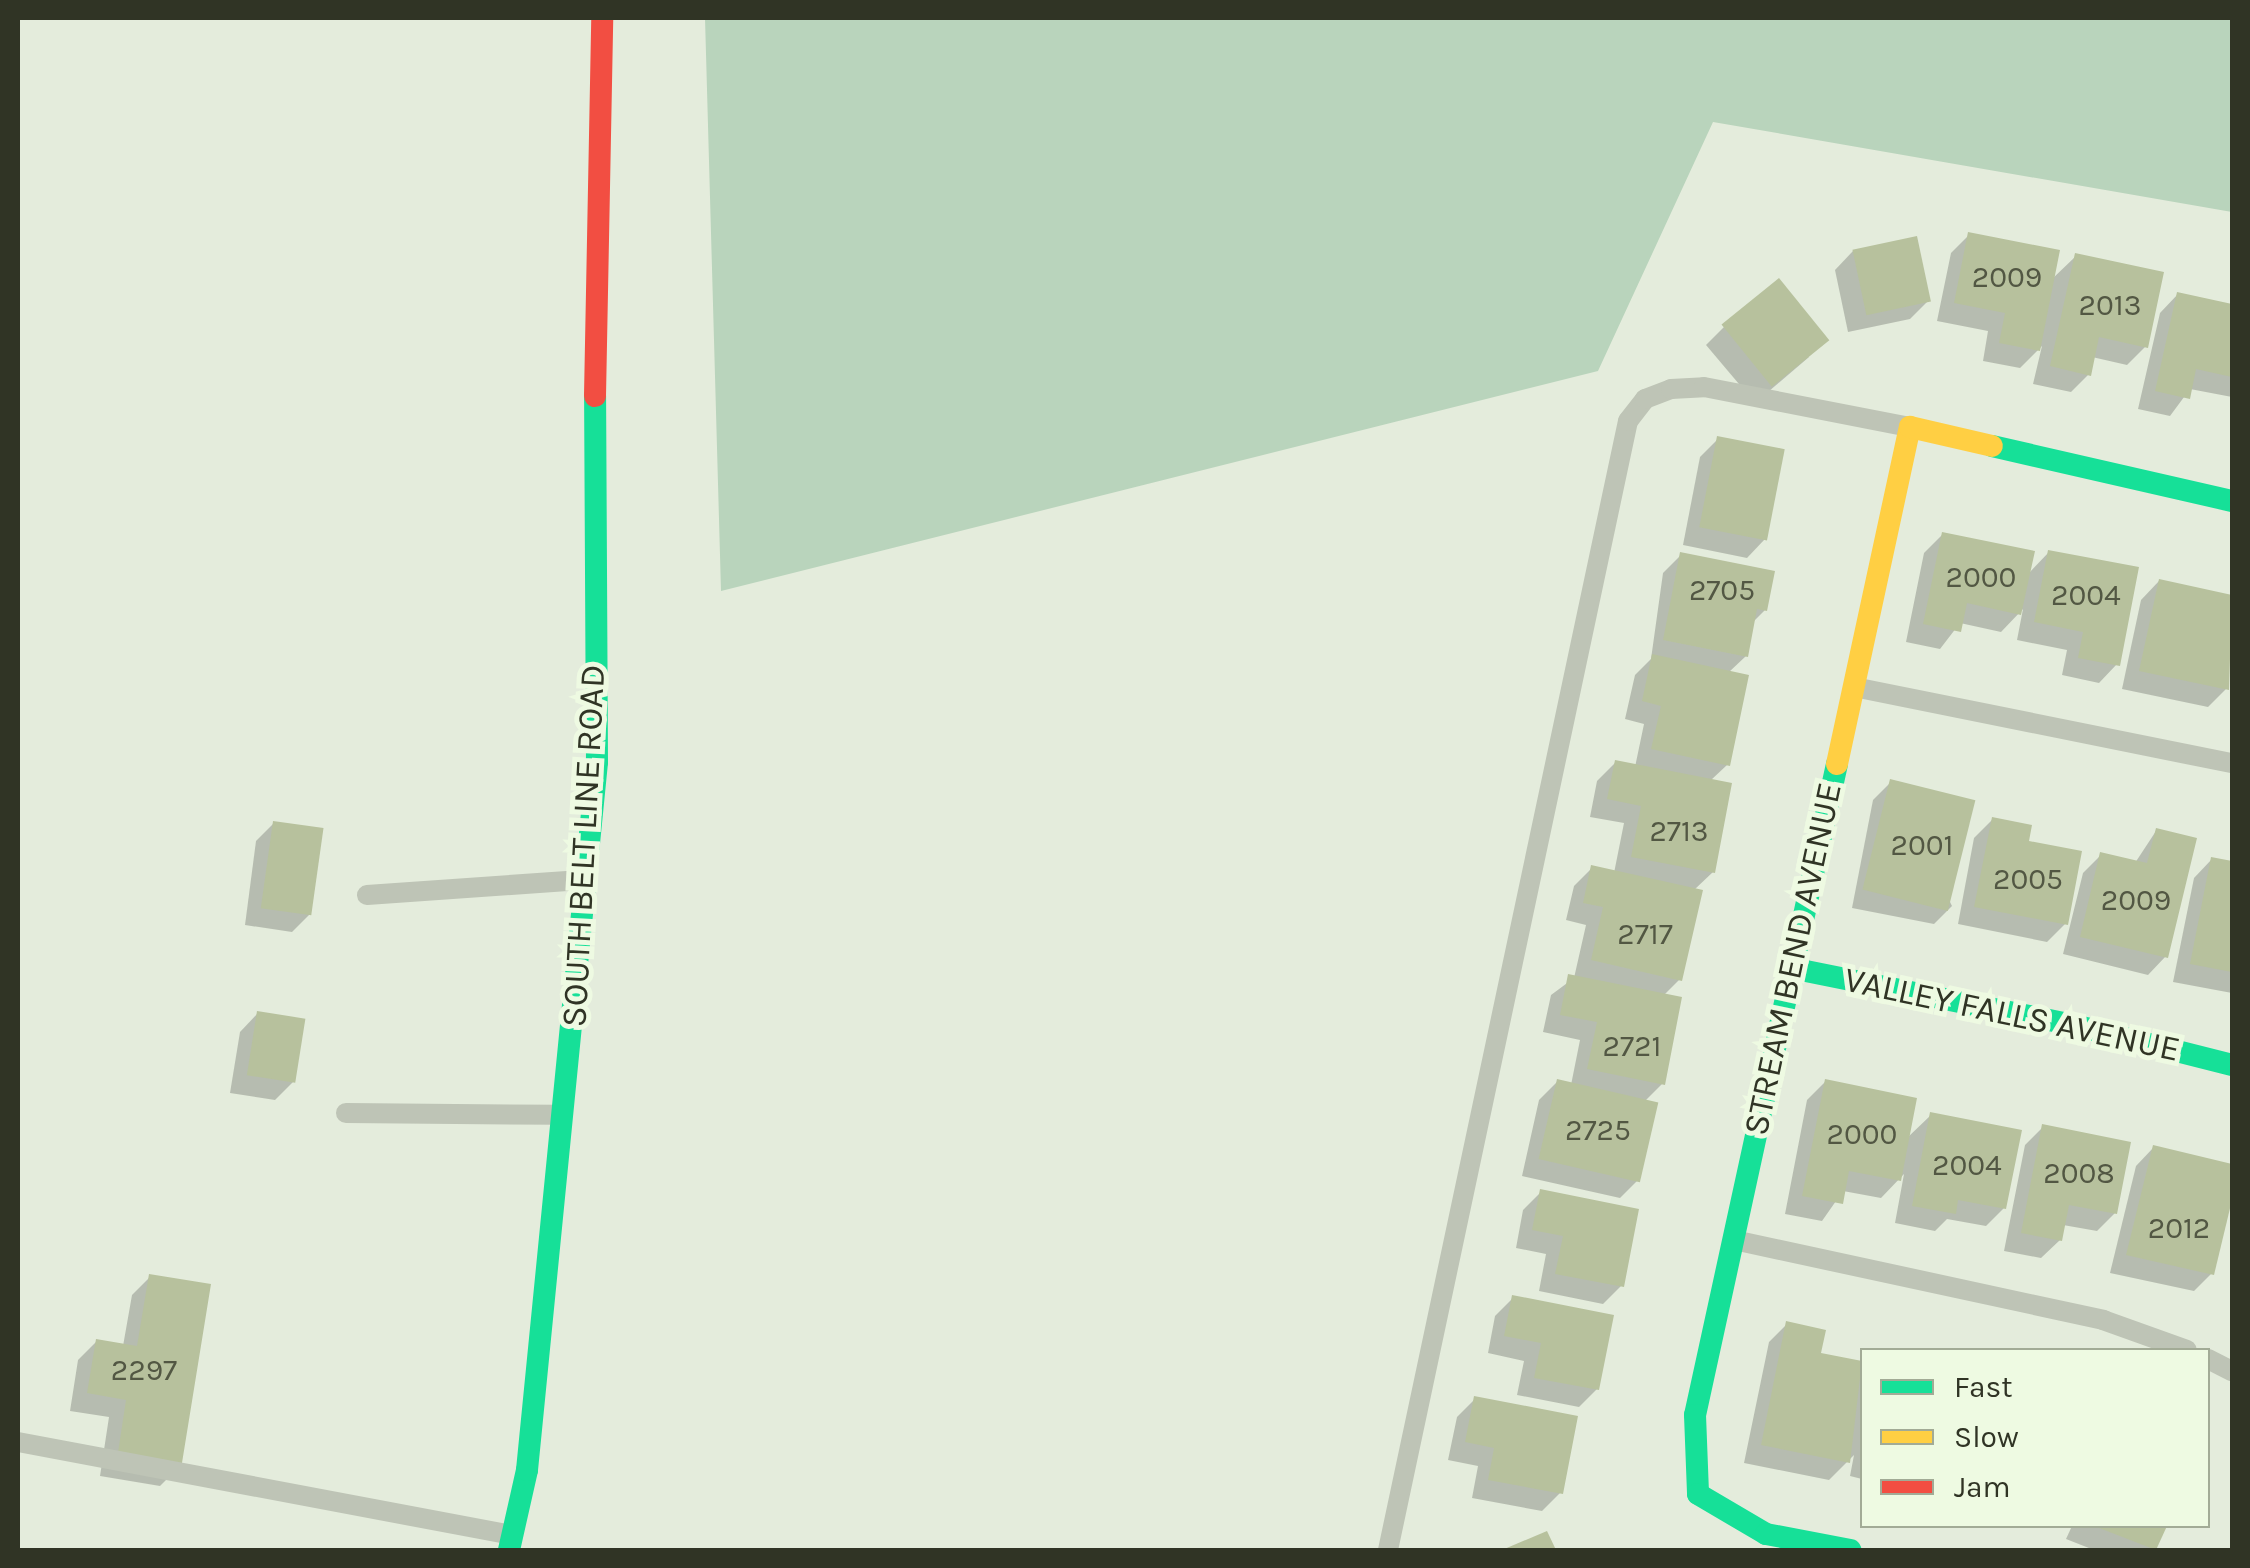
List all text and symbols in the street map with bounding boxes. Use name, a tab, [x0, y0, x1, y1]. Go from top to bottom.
house number: 2009	[1972, 259, 2042, 295]
house number: 2013	[2079, 287, 2141, 323]
house number: 2000	[1946, 559, 2016, 595]
house number: 2705	[1689, 572, 1755, 608]
house number: 2004	[2051, 577, 2121, 613]
street label: SOUTH BELT LINE ROAD	[554, 664, 614, 1028]
street label: STREAM BEND AVENUE	[1735, 779, 1851, 1139]
house number: 2713	[1649, 813, 1709, 849]
house number: 2001	[1891, 827, 1953, 863]
house number: 2005	[1993, 861, 2063, 897]
house number: 2009	[2101, 882, 2171, 918]
house number: 2717	[1617, 916, 1673, 952]
street label: VALLEY FALLS AVENUE	[1840, 959, 2184, 1071]
house number: 2721	[1603, 1028, 1661, 1064]
house number: 2725	[1565, 1112, 1631, 1148]
house number: 2000	[1827, 1116, 1897, 1152]
house number: 2004	[1932, 1147, 2002, 1183]
house number: 2008	[2043, 1155, 2115, 1191]
house number: 2012	[2148, 1210, 2210, 1246]
legend	[1860, 1348, 2210, 1528]
house number: 2297	[111, 1352, 177, 1388]
text: Fast	[1954, 1369, 2013, 1405]
text: Slow	[1954, 1419, 2019, 1455]
text: Jam	[1954, 1469, 2011, 1505]

